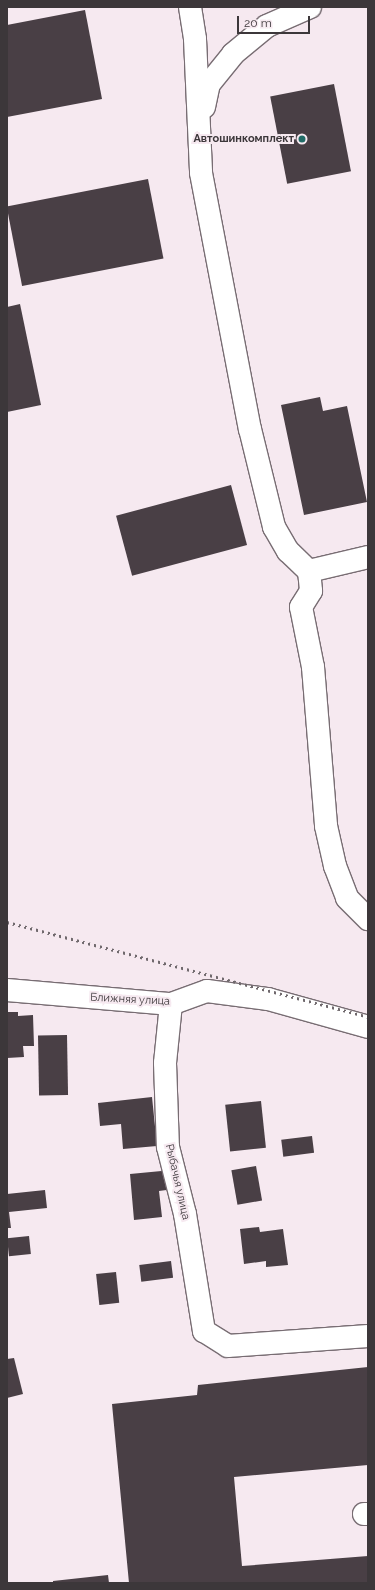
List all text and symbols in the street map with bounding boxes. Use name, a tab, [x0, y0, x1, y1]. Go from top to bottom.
scale bar	[239, 8, 312, 34]
text: 20 m	[244, 16, 272, 30]
place label: Автошинкомплект	[193, 132, 294, 146]
marker: Автошинкомплект	[297, 134, 307, 144]
street label: Ближняя улица	[90, 991, 170, 1009]
street label: Рыбачья улица	[162, 1143, 192, 1221]

